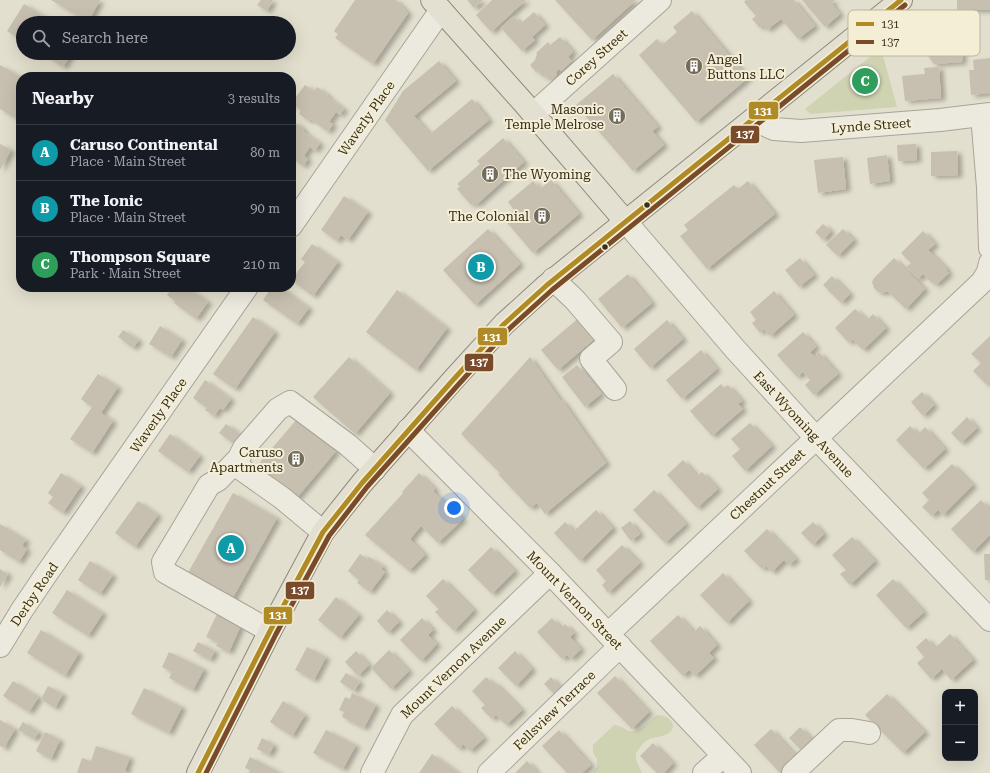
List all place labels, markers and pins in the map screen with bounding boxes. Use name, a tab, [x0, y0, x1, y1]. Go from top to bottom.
place label: Angel Buttons LLC	[707, 52, 785, 82]
building icon: Angel Buttons LLC	[684, 56, 704, 76]
pin: C	[852, 66, 878, 96]
place label: Masonic Temple Melrose	[504, 102, 604, 132]
building icon: Masonic Temple Melrose	[607, 106, 627, 126]
building icon: The Wyoming	[480, 164, 500, 184]
place label: The Wyoming	[503, 167, 591, 182]
unlabelled marker	[642, 200, 652, 210]
building icon: The Colonial	[532, 206, 552, 226]
place label: The Colonial	[449, 209, 529, 224]
unlabelled marker	[600, 242, 610, 252]
pin: B	[468, 252, 494, 282]
place label: Caruso Apartments	[210, 445, 283, 475]
building icon: Caruso Apartments	[286, 449, 306, 469]
pin: A	[218, 533, 244, 563]

